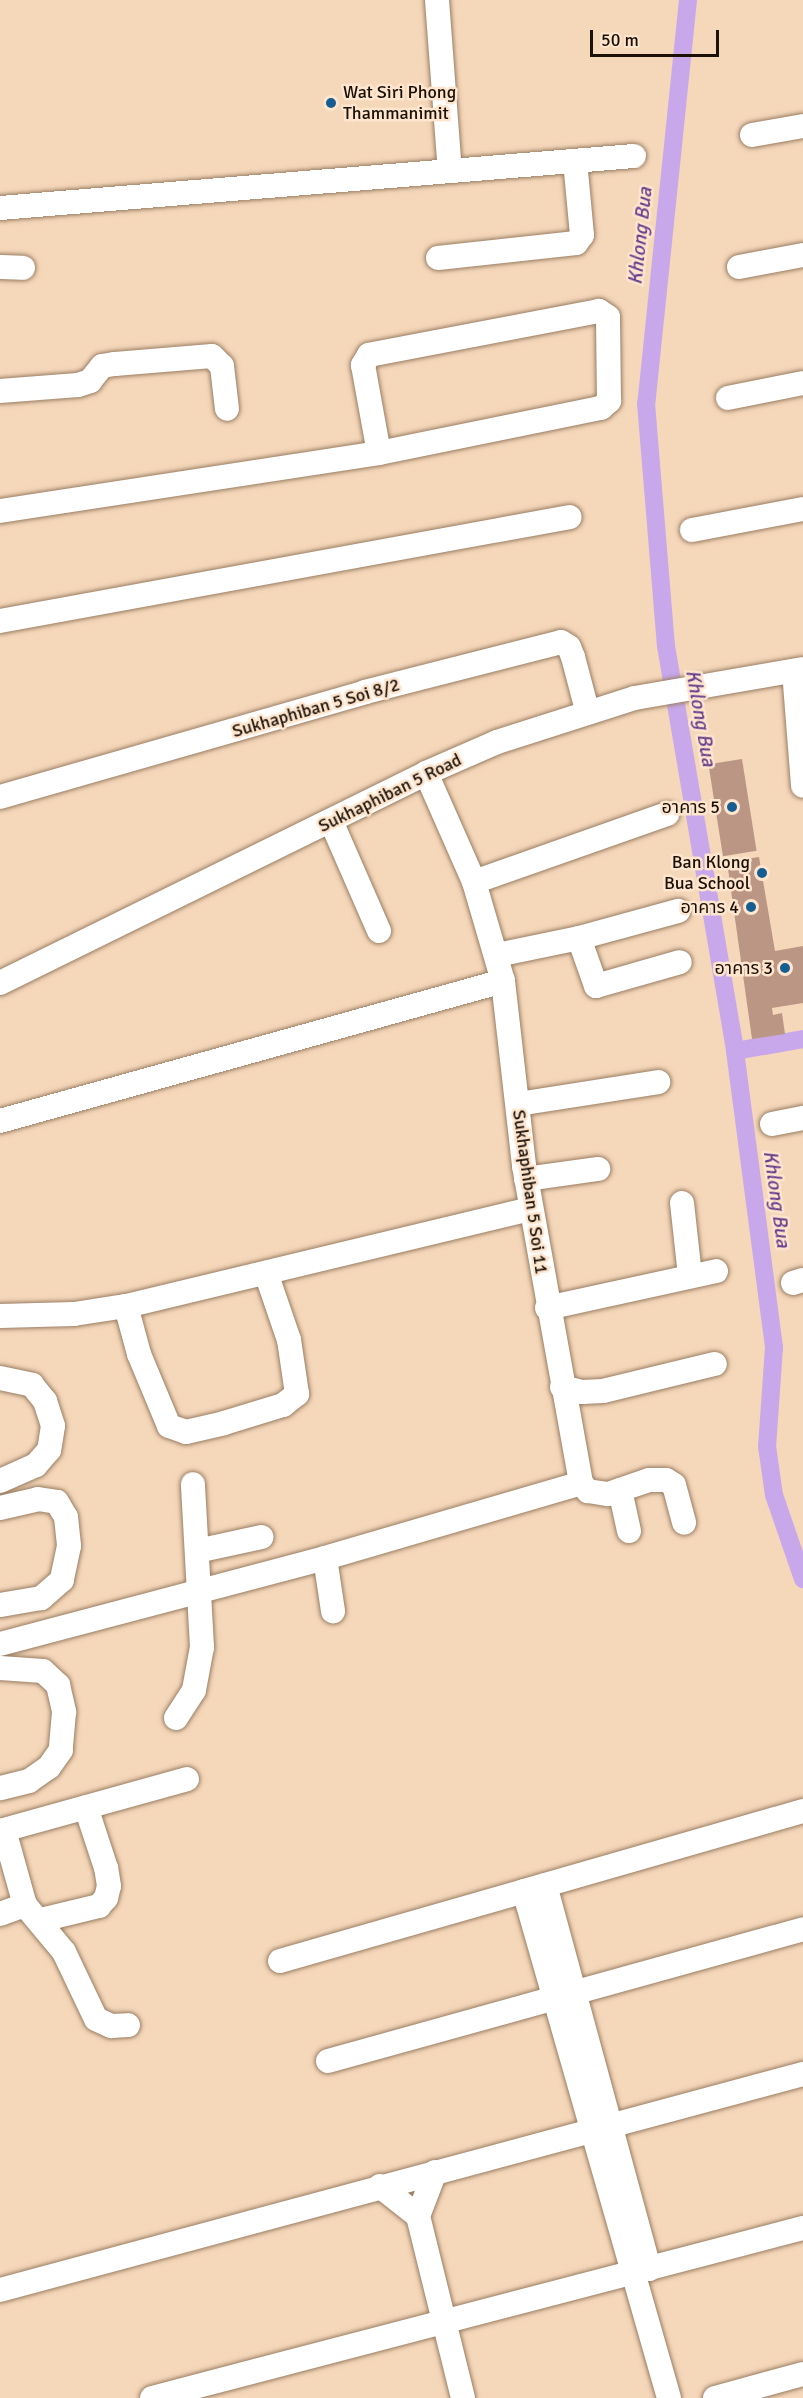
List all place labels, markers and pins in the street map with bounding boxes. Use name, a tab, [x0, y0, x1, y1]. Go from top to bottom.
place label: Wat Siri Phong Thammanimit	[343, 82, 456, 124]
marker: Wat Siri Phong Thammanimit	[324, 96, 338, 110]
place label: อาคาร 5	[662, 796, 720, 818]
marker: อาคาร 5	[725, 800, 739, 814]
place label: Ban Klong Bua School	[664, 852, 750, 894]
marker: Ban Klong Bua School	[755, 866, 769, 880]
place label: อาคาร 4	[681, 896, 739, 918]
marker: อาคาร 4	[744, 900, 758, 914]
place label: อาคาร 3	[715, 957, 773, 979]
marker: อาคาร 3	[778, 961, 792, 975]

